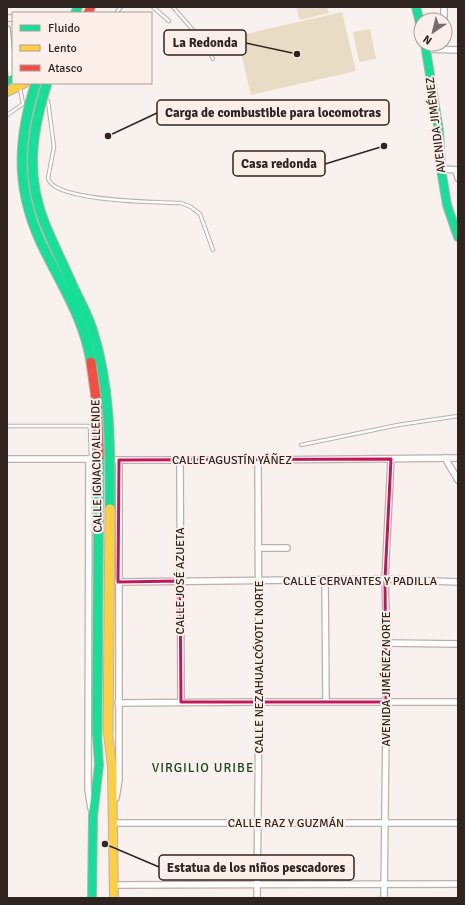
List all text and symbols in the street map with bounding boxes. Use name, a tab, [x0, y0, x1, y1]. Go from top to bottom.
legend	[12, 12, 152, 84]
north arrow	[413, 12, 453, 52]
text: Fluido	[48, 21, 80, 36]
callout: La Redonda	[164, 30, 246, 55]
text: N	[421, 32, 434, 47]
text: La Redonda	[172, 35, 238, 51]
text: Lento	[48, 41, 77, 56]
text: Atasco	[48, 61, 83, 76]
street label: AVENIDA JIMÉNEZ	[423, 76, 449, 174]
callout: Carga de combustible para locomotras	[157, 100, 389, 125]
text: Carga de combustible para locomotras	[165, 105, 381, 121]
callout: Casa redonda	[233, 151, 325, 176]
text: Casa redonda	[241, 156, 317, 172]
street label: CALLE IGNACIO ALLENDE	[88, 399, 106, 533]
street label: CALLE AGUSTÍN YÁÑEZ	[172, 453, 292, 468]
street label: CALLE JOSÉ AZUETA	[173, 527, 188, 634]
street label: CALLE CERVANTES Y PADILLA	[283, 574, 438, 589]
street label: CALLE NEZAHUALCÓYOTL NORTE	[252, 580, 267, 754]
street label: AVENIDA JIMÉNEZ NORTE	[379, 611, 394, 747]
district label: VIRGILIO URIBE	[152, 760, 254, 776]
street label: CALLE RAZ Y GUZMÁN	[228, 816, 344, 831]
callout: Estatua de los niños pescadores	[159, 855, 354, 880]
text: Estatua de los niños pescadores	[167, 860, 345, 876]

